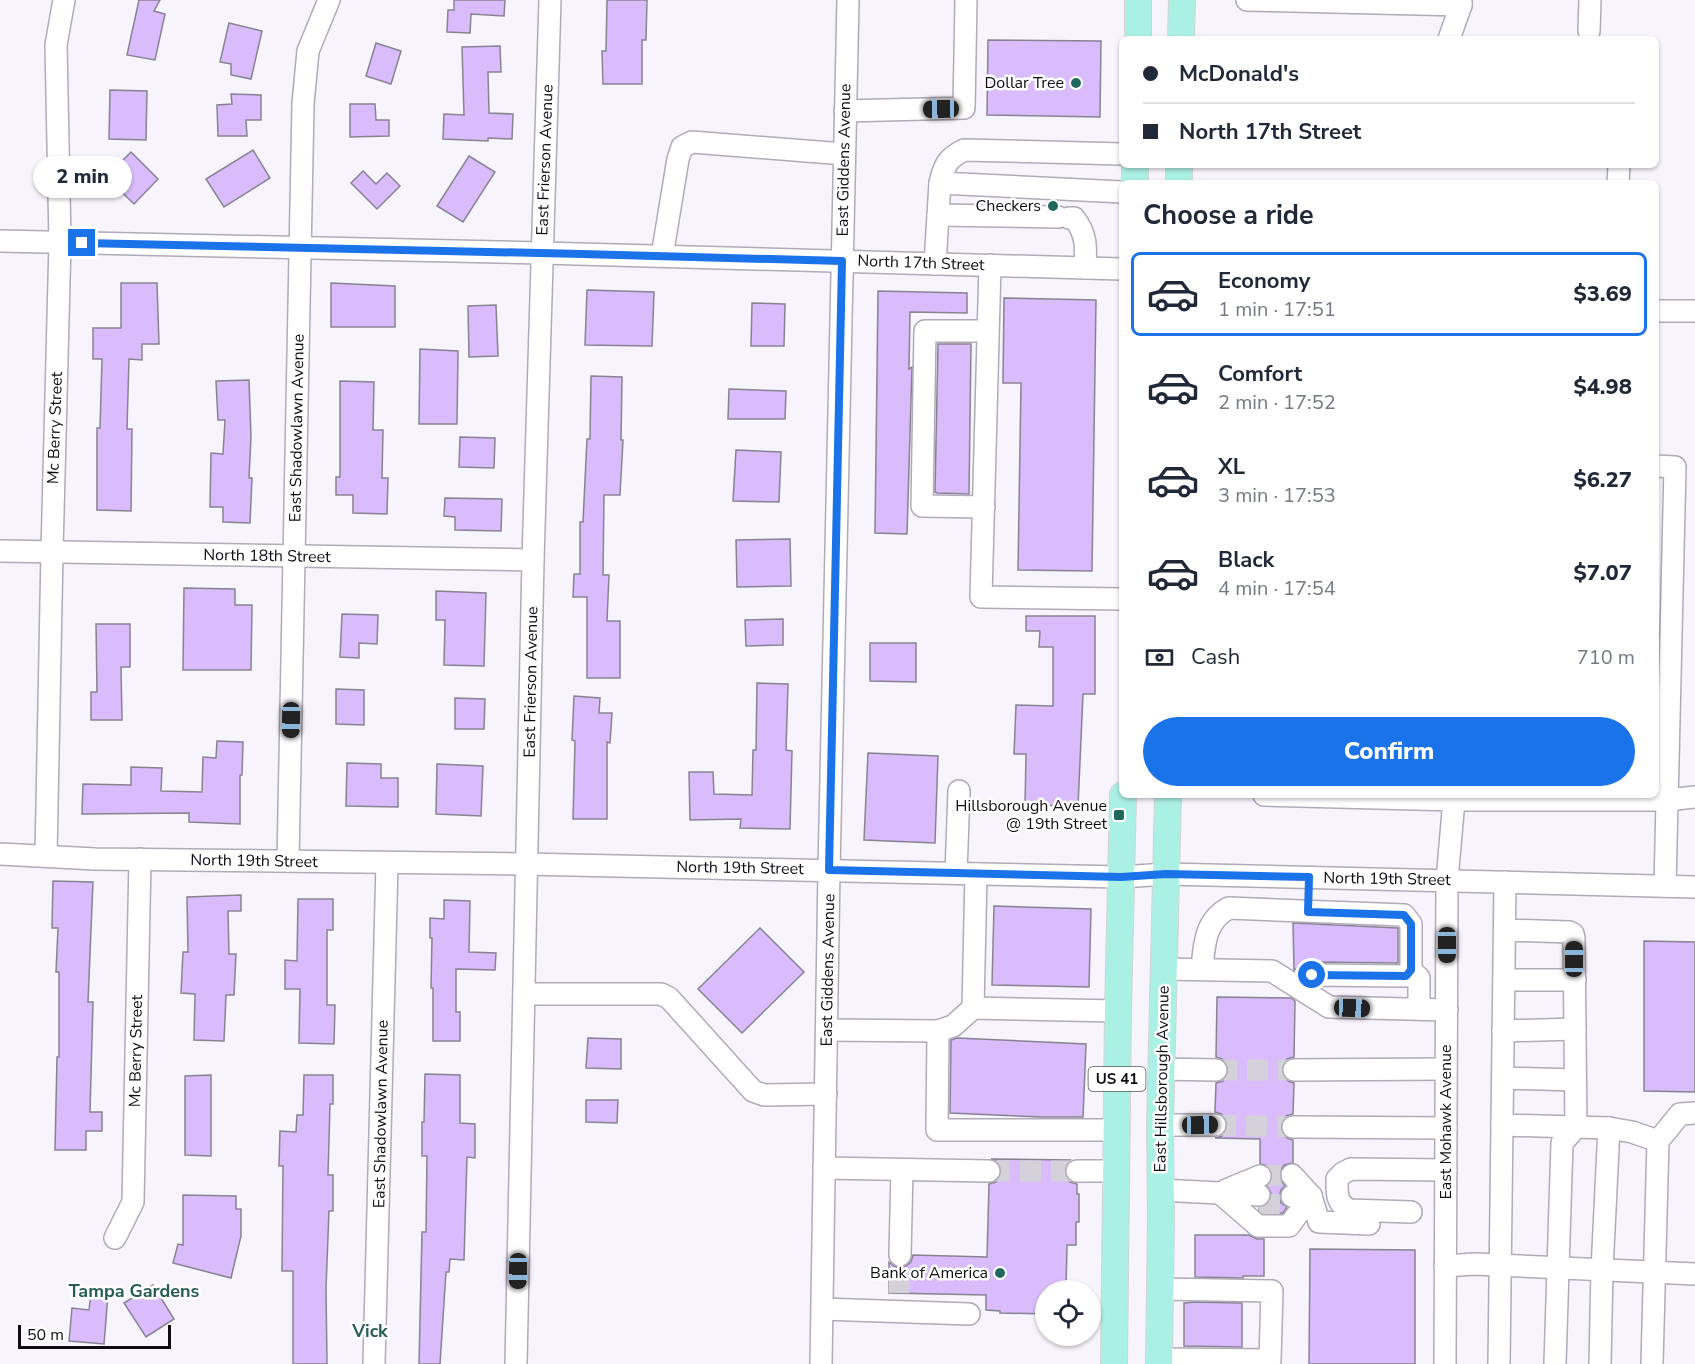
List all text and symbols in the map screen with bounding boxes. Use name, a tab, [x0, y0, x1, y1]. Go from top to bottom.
text: McDonald's	[1179, 59, 1299, 89]
place label: Dollar Tree	[984, 72, 1064, 94]
marker: Dollar Tree	[1069, 76, 1083, 90]
street label: East Giddens Avenue	[832, 83, 856, 237]
street label: East Frierson Avenue	[531, 84, 559, 236]
car	[923, 100, 959, 118]
text: North 17th Street	[1179, 117, 1361, 147]
callout: 2 min	[32, 156, 132, 198]
text: 2 min	[56, 163, 109, 190]
place label: Checkers	[976, 195, 1041, 217]
text: Choose a ride	[1143, 197, 1314, 234]
marker: Checkers	[1046, 199, 1060, 213]
route end	[68, 229, 95, 256]
street label: North 17th Street	[857, 250, 985, 276]
text: Economy	[1218, 266, 1310, 296]
icon: car	[1146, 267, 1200, 321]
text: $3.69	[1573, 279, 1632, 309]
text: 1 min · 17:51	[1218, 296, 1336, 323]
street label: East Shadowlawn Avenue	[284, 334, 310, 522]
text: Comfort	[1218, 359, 1302, 389]
icon: car	[1146, 360, 1200, 414]
street label: Mc Berry Street	[42, 371, 68, 485]
text: $4.98	[1573, 372, 1632, 402]
text: 2 min · 17:52	[1218, 389, 1336, 416]
text: XL	[1218, 452, 1245, 482]
icon: car	[1146, 453, 1200, 507]
text: $6.27	[1573, 465, 1632, 495]
text: 3 min · 17:53	[1218, 482, 1336, 509]
street label: North 18th Street	[203, 544, 331, 568]
text: Black	[1218, 545, 1274, 575]
icon: car	[1146, 546, 1200, 600]
text: $7.07	[1573, 558, 1632, 588]
text: 4 min · 17:54	[1218, 575, 1336, 602]
street label: East Frierson Avenue	[519, 606, 543, 758]
icon: cash	[1143, 641, 1176, 674]
text: Cash	[1191, 642, 1240, 672]
text: 710 m	[1577, 644, 1635, 671]
car	[282, 702, 300, 738]
button: Confirm	[1143, 717, 1635, 786]
place label: Hillsborough Avenue @ 19th Street	[955, 795, 1107, 835]
marker: Hillsborough Avenue @ 19th Street	[1112, 808, 1126, 822]
street label: North 19th Street	[190, 849, 318, 873]
street label: North 19th Street	[676, 856, 804, 880]
street label: North 19th Street	[1323, 867, 1451, 891]
street label: East Giddens Avenue	[816, 893, 840, 1047]
car	[1438, 927, 1456, 963]
car	[1565, 941, 1583, 977]
route start	[1298, 961, 1325, 988]
street label: East Hillsborough Avenue	[1149, 985, 1175, 1173]
street label: Mc Berry Street	[124, 994, 148, 1107]
car	[1334, 998, 1370, 1018]
street label: East Shadowlawn Avenue	[368, 1020, 394, 1208]
street label: East Mohawk Avenue	[1435, 1044, 1457, 1200]
road number: US 41	[1088, 1067, 1146, 1091]
car	[1182, 1116, 1218, 1134]
car	[509, 1253, 527, 1289]
place label: Bank of America	[870, 1262, 988, 1284]
marker: Bank of America	[993, 1266, 1007, 1280]
district label: Tampa Gardens	[69, 1279, 200, 1303]
map controls	[1035, 1280, 1101, 1346]
button: locate	[1035, 1280, 1101, 1346]
district label: Vick	[351, 1319, 388, 1343]
scale bar	[18, 1322, 171, 1350]
text: 50 m	[27, 1324, 64, 1346]

